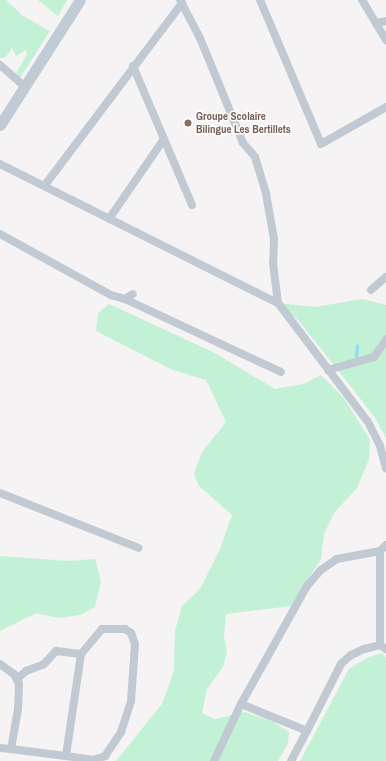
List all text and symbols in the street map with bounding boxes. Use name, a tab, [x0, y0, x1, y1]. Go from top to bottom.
place label: Groupe Scolaire Bilingue Les Bertillets	[196, 110, 291, 136]
marker: Groupe Scolaire Bilingue Les Bertillets	[183, 118, 193, 128]

